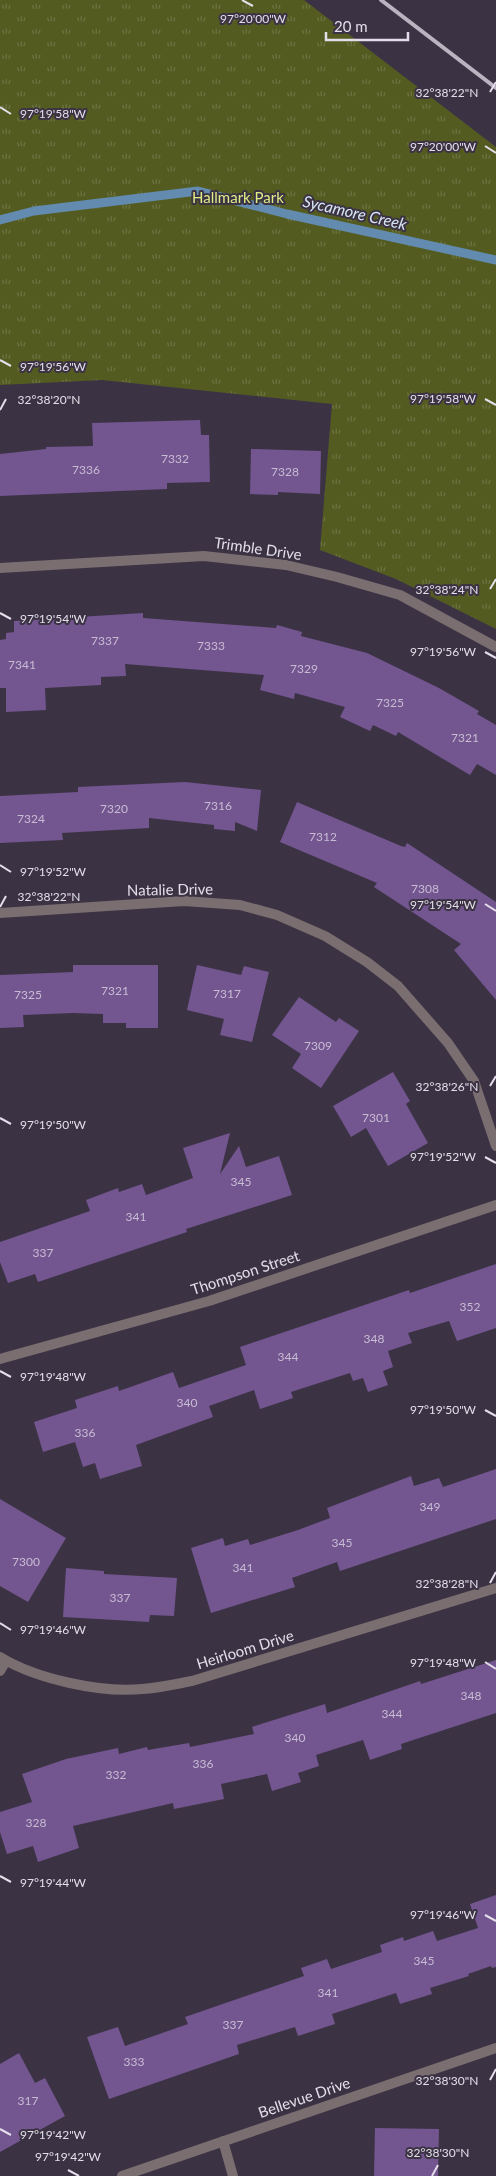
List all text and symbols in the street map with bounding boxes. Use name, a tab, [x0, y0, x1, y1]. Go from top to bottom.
scale bar	[326, 10, 408, 42]
text: 97°20'00"W	[220, 11, 287, 26]
text: 20 m	[334, 17, 368, 35]
text: 32°38'22"N	[416, 85, 478, 100]
text: 97°19'58"W	[20, 106, 87, 121]
text: 97°20'00"W	[410, 139, 477, 154]
park label: Hallmark Park	[192, 188, 284, 206]
water label: Sycamore Creek	[301, 191, 409, 233]
text: 97°19'56"W	[20, 359, 87, 374]
text: 97°19'58"W	[410, 391, 477, 406]
text: 32°38'20"N	[18, 392, 80, 407]
house number: 7332	[161, 451, 189, 466]
house number: 7336	[72, 462, 100, 477]
house number: 7328	[271, 464, 299, 479]
street label: Trimble Drive	[213, 533, 303, 563]
text: 32°38'24"N	[416, 582, 478, 597]
text: 97°19'54"W	[20, 611, 87, 626]
house number: 7337	[91, 633, 119, 648]
house number: 7333	[197, 638, 225, 653]
text: 97°19'56"W	[410, 644, 477, 659]
house number: 7341	[8, 657, 36, 672]
house number: 7329	[290, 661, 318, 676]
house number: 7325	[376, 695, 404, 710]
house number: 7321	[451, 730, 479, 745]
house number: 7316	[204, 798, 232, 813]
house number: 7320	[100, 801, 128, 816]
house number: 7324	[17, 811, 45, 826]
house number: 7312	[309, 829, 337, 844]
text: 97°19'52"W	[20, 864, 87, 879]
street label: Natalie Drive	[127, 879, 213, 899]
house number: 7308	[411, 881, 439, 896]
text: 32°38'22"N	[18, 889, 80, 904]
text: 97°19'54"W	[410, 897, 477, 912]
house number: 7321	[101, 983, 129, 998]
house number: 7317	[213, 986, 241, 1001]
house number: 7325	[14, 987, 42, 1002]
house number: 7309	[304, 1038, 332, 1053]
text: 32°38'26"N	[416, 1079, 478, 1094]
house number: 7301	[362, 1110, 390, 1125]
text: 97°19'50"W	[20, 1117, 87, 1132]
text: 97°19'52"W	[410, 1149, 477, 1164]
house number: 345	[231, 1174, 251, 1189]
house number: 341	[126, 1209, 146, 1224]
house number: 337	[33, 1245, 53, 1260]
street label: Thompson Street	[188, 1246, 302, 1298]
house number: 352	[460, 1299, 480, 1314]
house number: 348	[364, 1331, 384, 1346]
house number: 344	[278, 1349, 298, 1364]
text: 97°19'48"W	[20, 1369, 87, 1384]
house number: 340	[177, 1395, 197, 1410]
text: 97°19'50"W	[410, 1402, 477, 1417]
house number: 336	[75, 1425, 95, 1440]
house number: 349	[420, 1499, 440, 1514]
house number: 345	[332, 1535, 352, 1550]
house number: 7300	[12, 1554, 40, 1569]
house number: 341	[233, 1560, 253, 1575]
text: 32°38'28"N	[416, 1576, 478, 1591]
house number: 337	[110, 1590, 130, 1605]
text: 97°19'46"W	[20, 1622, 87, 1637]
street label: Heirloom Drive	[194, 1626, 296, 1672]
text: 97°19'48"W	[410, 1655, 477, 1670]
house number: 348	[461, 1688, 481, 1703]
house number: 344	[382, 1706, 402, 1721]
house number: 340	[285, 1730, 305, 1745]
house number: 336	[193, 1756, 213, 1771]
house number: 332	[106, 1767, 126, 1782]
house number: 328	[26, 1815, 46, 1830]
text: 97°19'44"W	[20, 1875, 87, 1890]
text: 97°19'46"W	[410, 1907, 477, 1922]
house number: 345	[414, 1953, 434, 1968]
house number: 341	[318, 1985, 338, 2000]
house number: 337	[223, 2017, 243, 2032]
house number: 333	[124, 2054, 144, 2069]
street label: Bellevue Drive	[256, 2073, 352, 2121]
text: 32°38'30"N	[416, 2073, 478, 2088]
house number: 317	[18, 2093, 38, 2108]
text: 97°19'42"W	[20, 2127, 87, 2142]
text: 32°38'30"N	[407, 2145, 469, 2160]
text: 97°19'42"W	[35, 2149, 102, 2164]

